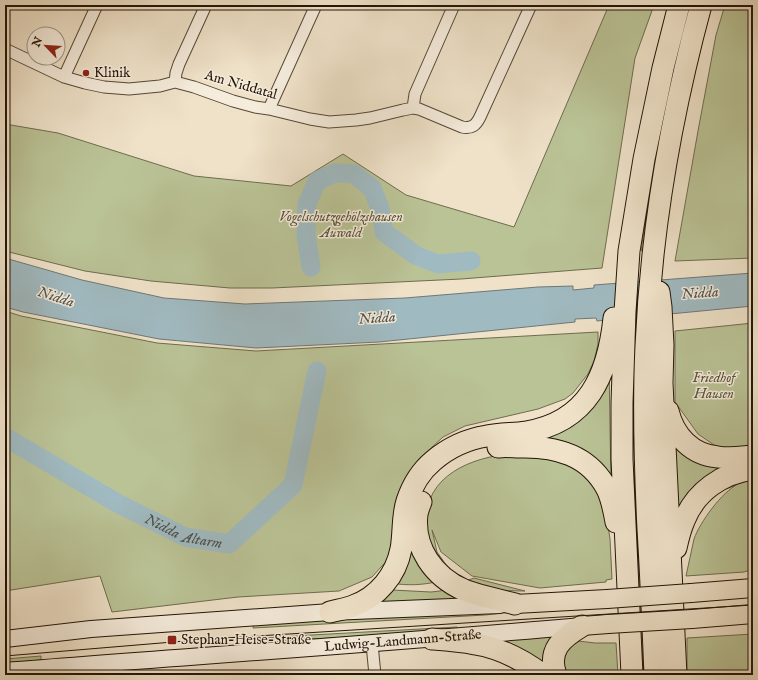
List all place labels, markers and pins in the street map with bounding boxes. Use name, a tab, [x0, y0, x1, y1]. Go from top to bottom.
place label: Klinik	[94, 64, 131, 82]
marker: Klinik	[81, 68, 91, 78]
place label: Stephan-Heise-Straße	[181, 631, 312, 649]
marker: Stephan-Heise-Straße	[166, 634, 178, 646]

